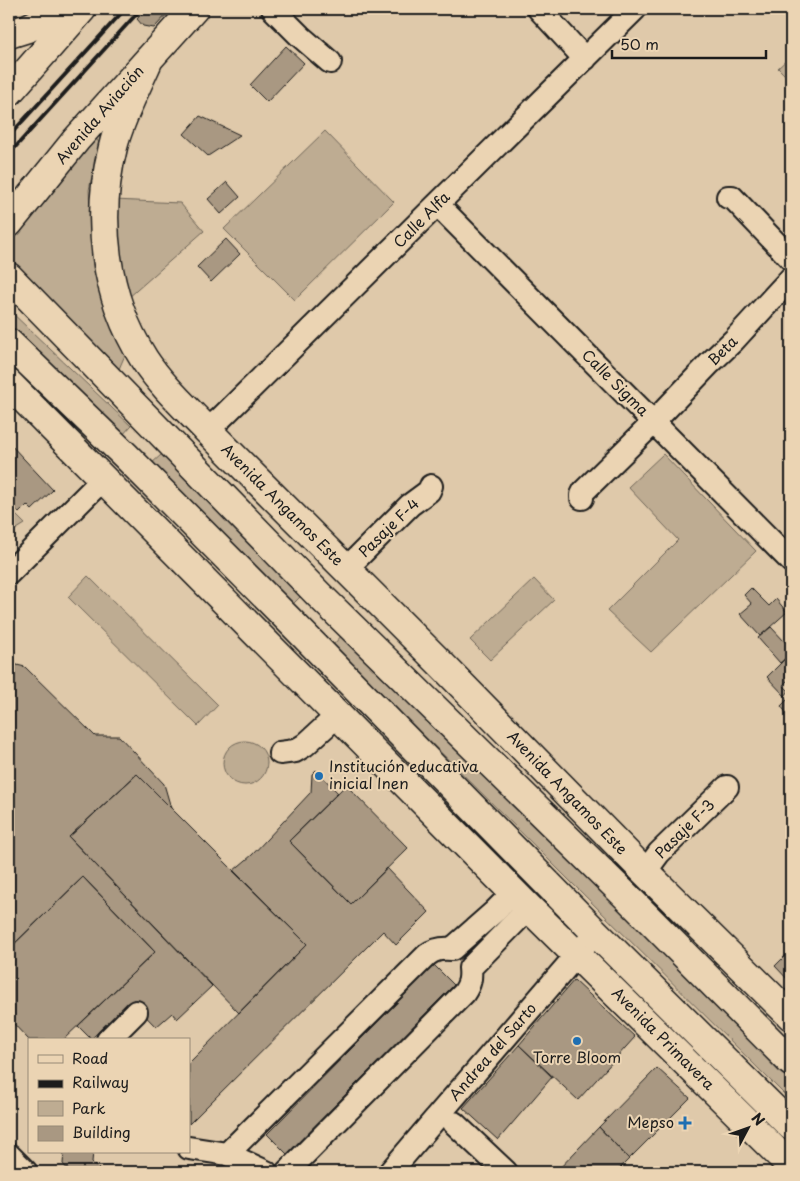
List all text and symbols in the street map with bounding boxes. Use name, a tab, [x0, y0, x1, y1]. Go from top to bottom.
scale bar	[612, 28, 766, 60]
text: 50 m	[620, 32, 659, 55]
street label: Avenida Aviación	[49, 60, 148, 168]
street label: Calle Alfa	[387, 185, 455, 253]
street label: Beta	[702, 329, 743, 370]
street label: Calle Sigma	[577, 343, 655, 421]
street label: Avenida Angamos Este	[217, 438, 349, 570]
street label: Pasaje F-4	[352, 492, 424, 562]
street label: Avenida Angamos Este	[503, 725, 634, 859]
place label: Institución educativa inicial Inen	[329, 754, 479, 794]
marker: Institución educativa inicial Inen	[313, 770, 325, 782]
street label: Pasaje F-3	[649, 793, 719, 863]
street label: Avenida Primavera	[607, 981, 721, 1095]
street label: Andrea del Sarto	[443, 997, 541, 1105]
marker: Torre Bloom	[571, 1035, 583, 1047]
legend	[28, 1038, 190, 1154]
place label: Torre Bloom	[533, 1045, 621, 1068]
text: Road	[72, 1046, 108, 1069]
text: Railway	[72, 1070, 129, 1093]
text: Park	[72, 1096, 106, 1119]
north arrow	[722, 1104, 772, 1154]
text: N	[747, 1108, 770, 1130]
place label: Mepso	[627, 1110, 674, 1133]
marker: Mepso	[678, 1116, 692, 1130]
text: Building	[72, 1120, 131, 1143]

